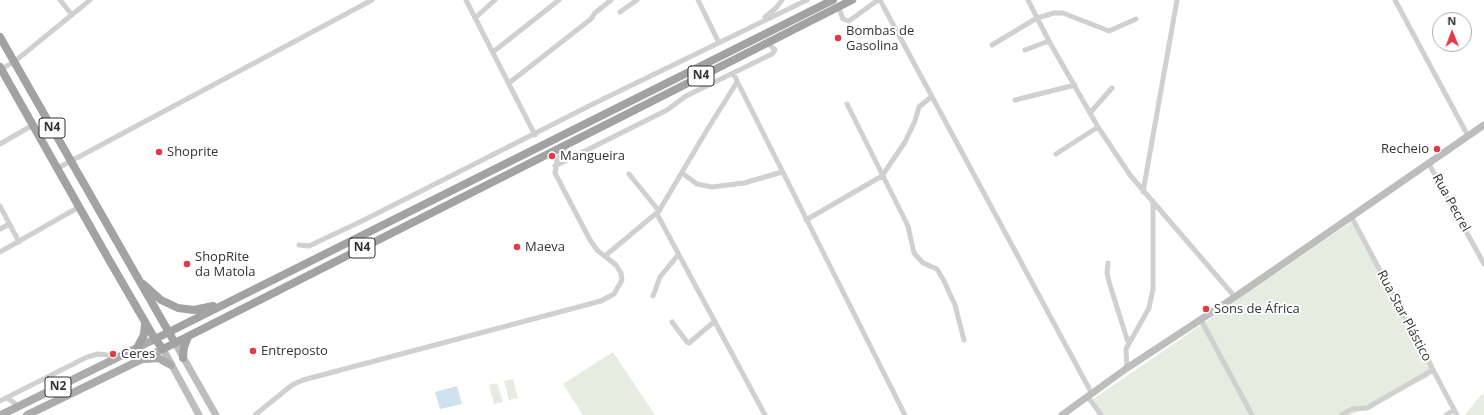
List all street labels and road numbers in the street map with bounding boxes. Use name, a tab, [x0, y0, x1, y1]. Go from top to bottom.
road number: N4	[688, 66, 714, 86]
road number: N4	[39, 118, 65, 138]
street label: Rua Pecrel	[1429, 171, 1473, 235]
road number: N4	[349, 238, 375, 258]
street label: Rua Star Plástico	[1373, 268, 1435, 364]
road number: N2	[45, 377, 71, 397]

